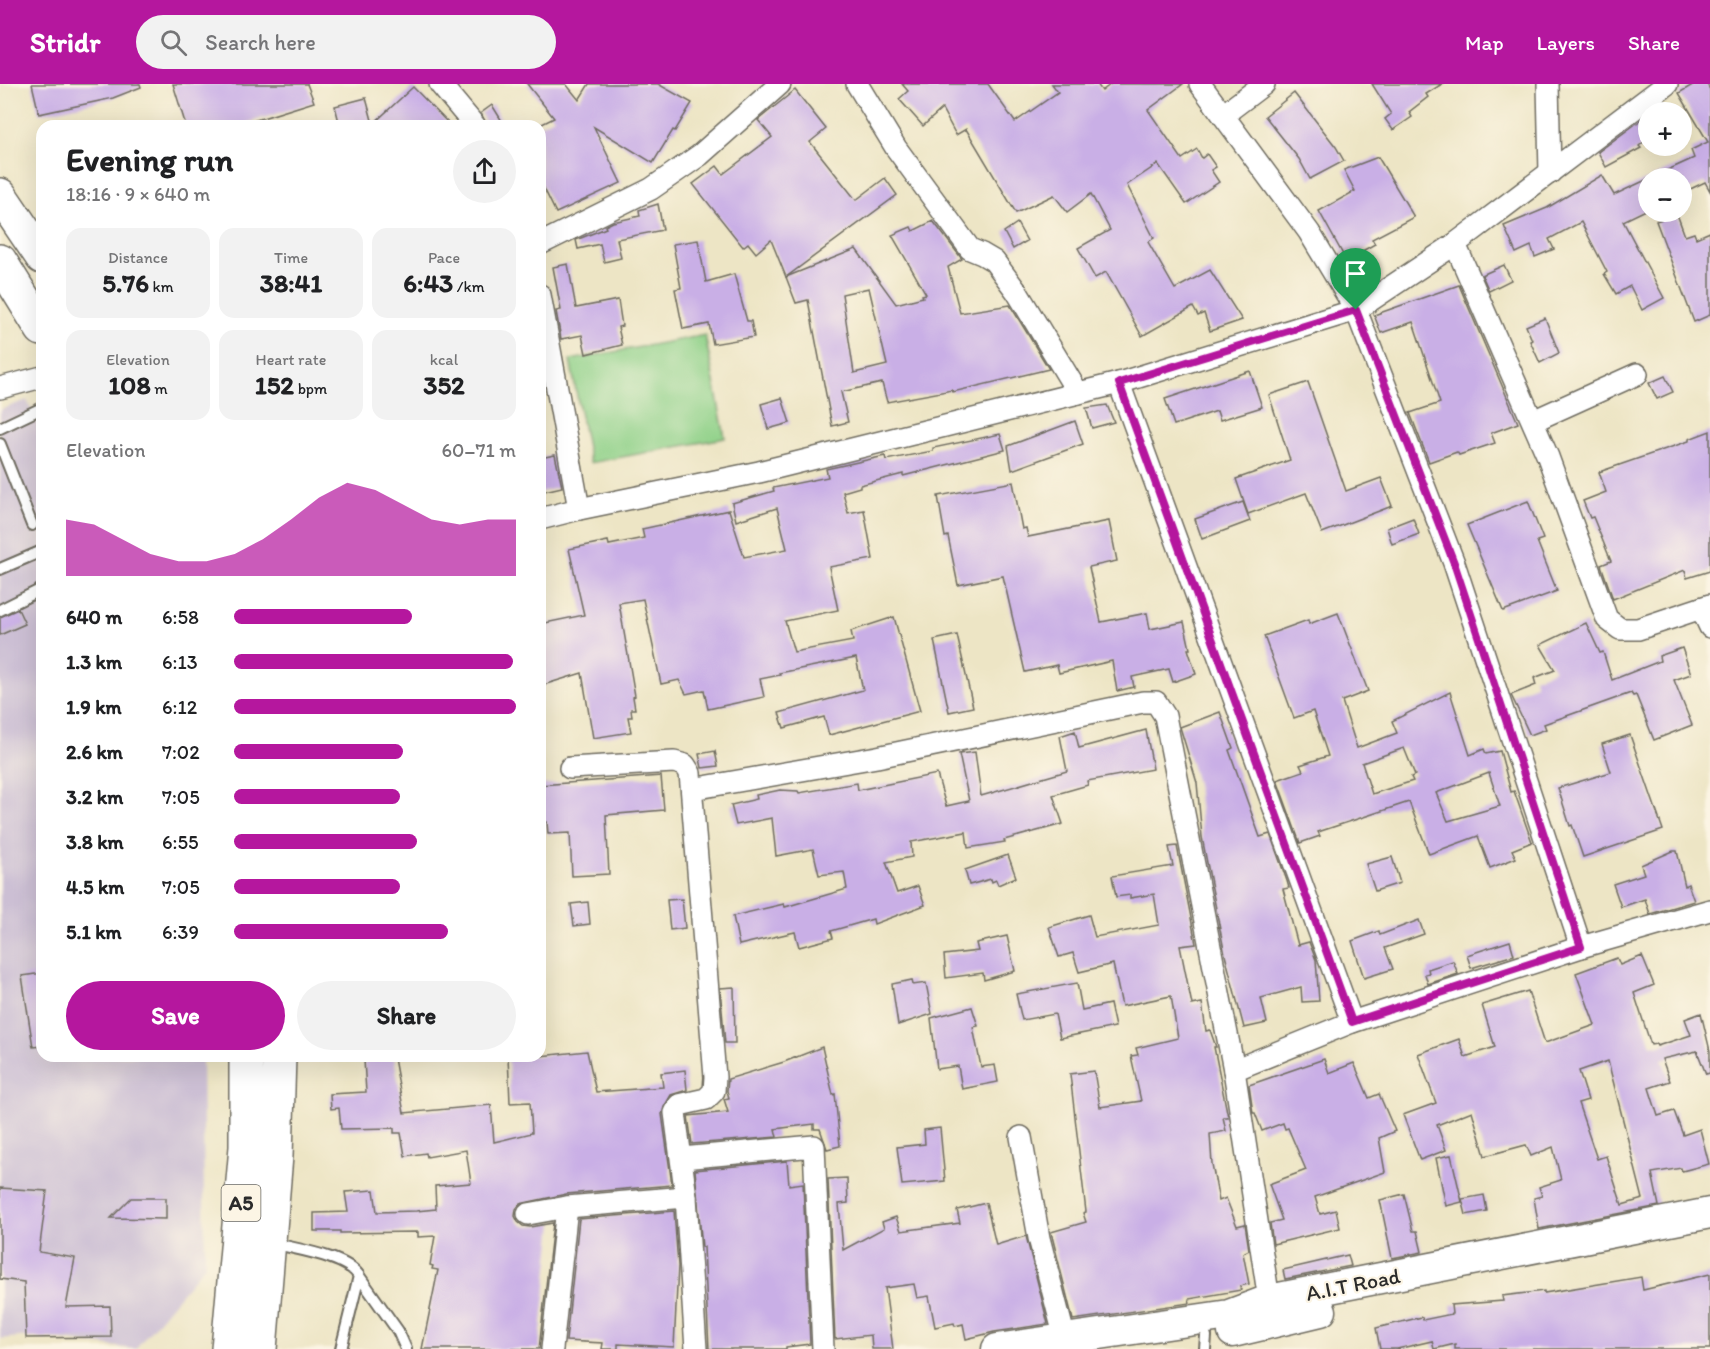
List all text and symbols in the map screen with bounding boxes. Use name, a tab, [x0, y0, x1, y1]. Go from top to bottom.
search box	[136, 15, 556, 69]
text: Stridr	[30, 25, 100, 59]
icon: search	[157, 26, 190, 59]
text: Search here	[205, 29, 316, 56]
text: Map	[1465, 30, 1504, 55]
text: Layers	[1537, 30, 1595, 55]
text: Share	[1628, 30, 1680, 55]
map controls	[1638, 102, 1692, 222]
button: +	[1638, 102, 1692, 156]
text: Evening run	[66, 140, 233, 179]
button: share	[453, 140, 516, 203]
button: −	[1638, 168, 1692, 222]
text: 18:16 · 9 × 640 m	[66, 182, 210, 206]
text: Distance	[108, 248, 168, 267]
text: Time	[274, 248, 308, 267]
text: Pace	[428, 248, 460, 267]
pin	[1330, 248, 1381, 310]
icon: arrive	[1339, 257, 1372, 290]
text: 5.76	[102, 267, 149, 299]
text: 38:41	[260, 267, 322, 299]
text: 6:43	[403, 267, 453, 299]
text: km	[149, 277, 174, 296]
text: /km	[453, 277, 485, 296]
text: Elevation	[106, 350, 170, 369]
text: Heart rate	[256, 350, 326, 369]
text: kcal	[430, 350, 458, 369]
text: 108	[108, 369, 151, 401]
text: 152	[255, 369, 294, 401]
text: 352	[423, 369, 465, 401]
text: m	[151, 379, 168, 398]
text: bpm	[294, 379, 327, 398]
text: Elevation	[66, 438, 145, 462]
text: 60–71 m	[441, 438, 516, 462]
text: 640 m	[66, 605, 122, 629]
text: 6:58	[162, 605, 199, 629]
text: 1.3 km	[66, 650, 122, 674]
text: 6:13	[162, 650, 198, 674]
text: 1.9 km	[66, 695, 122, 719]
text: 6:12	[162, 695, 197, 719]
text: 2.6 km	[66, 740, 123, 764]
text: 7:02	[162, 740, 200, 764]
text: 3.2 km	[66, 785, 123, 809]
text: 7:05	[162, 785, 200, 809]
text: 3.8 km	[66, 830, 124, 854]
text: 6:55	[162, 830, 198, 854]
text: 4.5 km	[66, 875, 124, 899]
text: 7:05	[162, 875, 200, 899]
text: 5.1 km	[66, 920, 122, 944]
text: 6:39	[162, 920, 199, 944]
button: Save	[66, 981, 285, 1050]
button: Share	[297, 981, 516, 1050]
road number: A5	[222, 1185, 260, 1221]
street label: A.I.T Road	[1304, 1262, 1403, 1307]

